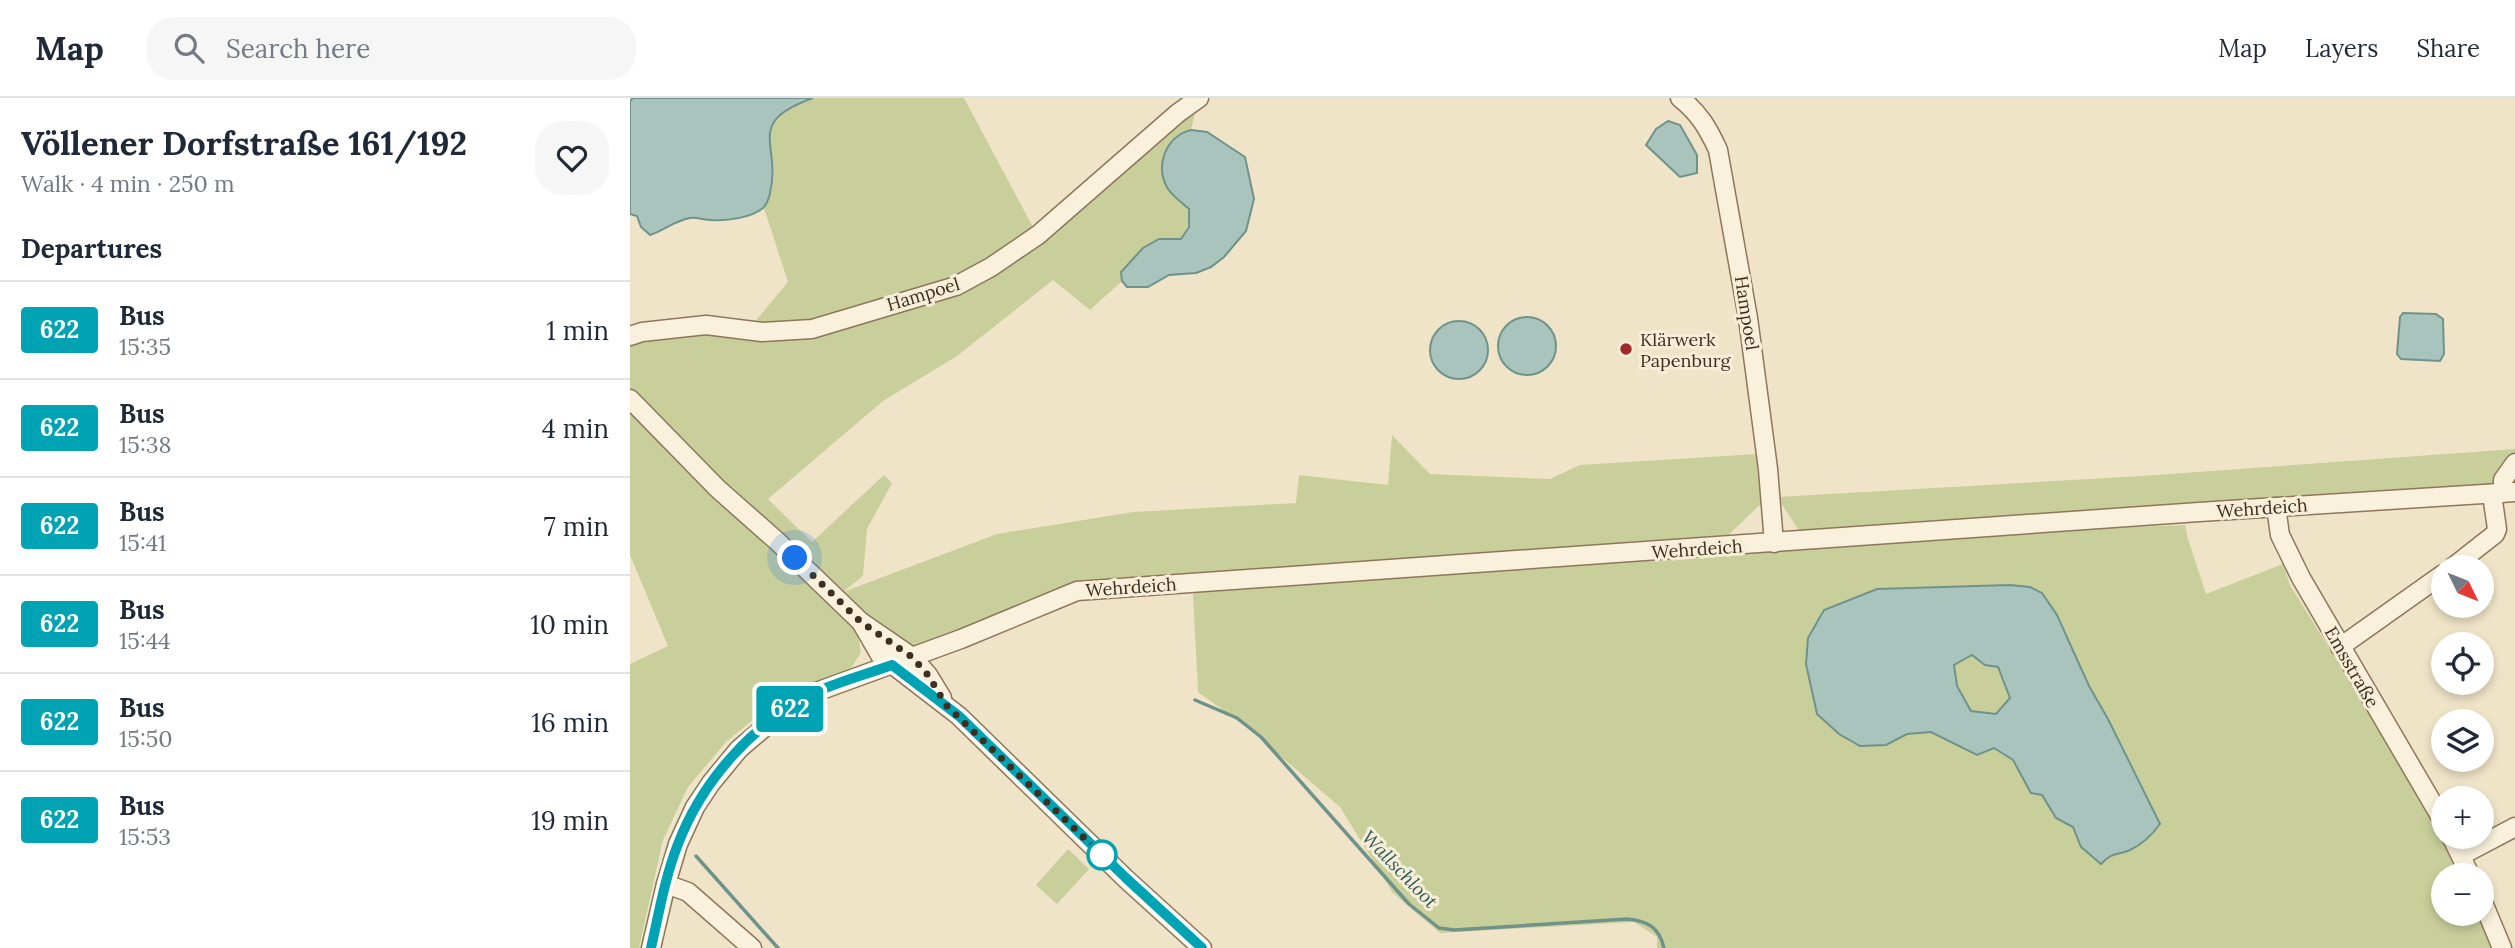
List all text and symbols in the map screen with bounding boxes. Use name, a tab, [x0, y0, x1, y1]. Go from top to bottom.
search box	[146, 17, 636, 80]
text: Map	[35, 27, 104, 69]
icon: search	[170, 29, 208, 67]
text: Search here	[226, 32, 370, 65]
text: Map	[2218, 33, 2267, 64]
text: Layers	[2305, 33, 2378, 64]
text: Share	[2416, 33, 2480, 64]
button: heart	[535, 121, 609, 195]
text: Völlener Dorfstraße 161/192	[21, 122, 467, 164]
text: Walk · 4 min · 250 m	[21, 169, 234, 198]
text: Departures	[21, 232, 162, 265]
street label: Hampoel	[884, 272, 962, 316]
street label: Hampoel	[1730, 274, 1764, 352]
text: Bus	[119, 299, 165, 332]
text: 622	[40, 314, 79, 345]
text: 1 min	[546, 314, 609, 347]
place label: Klärwerk Papenburg	[1640, 328, 1731, 372]
text: 15:35	[119, 332, 171, 361]
marker: Klärwerk Papenburg	[1618, 341, 1634, 357]
text: Bus	[119, 397, 165, 430]
text: 622	[40, 412, 79, 443]
text: 4 min	[542, 412, 609, 445]
text: 15:38	[119, 430, 171, 459]
street label: Wehrdeich	[2216, 493, 2309, 523]
text: Bus	[119, 495, 165, 528]
text: 622	[40, 510, 79, 541]
text: 7 min	[544, 510, 609, 543]
text: 15:41	[119, 528, 167, 557]
street label: Wehrdeich	[1651, 534, 1744, 564]
your location	[777, 540, 812, 575]
north arrow	[2431, 555, 2494, 618]
map controls	[2431, 555, 2494, 926]
street label: Wehrdeich	[1085, 572, 1178, 602]
text: Bus	[119, 593, 165, 626]
text: 622	[40, 608, 79, 639]
text: 10 min	[530, 608, 609, 641]
street label: Emsstraße	[2320, 622, 2385, 712]
text: 15:44	[119, 626, 171, 655]
button: locate	[2431, 632, 2494, 695]
line badge: 622	[750, 686, 830, 732]
text: Bus	[119, 691, 165, 724]
text: 622	[770, 693, 810, 724]
text: 622	[40, 706, 79, 737]
text: 16 min	[531, 706, 609, 739]
button: layers	[2431, 709, 2494, 772]
text: 15:50	[119, 724, 172, 753]
button: +	[2431, 786, 2494, 849]
text: Bus	[119, 789, 165, 822]
text: 622	[40, 804, 79, 835]
text: 19 min	[531, 804, 609, 837]
text: 15:53	[119, 822, 171, 851]
water label: Wallschloot	[1357, 825, 1443, 913]
unlabelled marker	[1087, 840, 1117, 870]
button: −	[2431, 863, 2494, 926]

